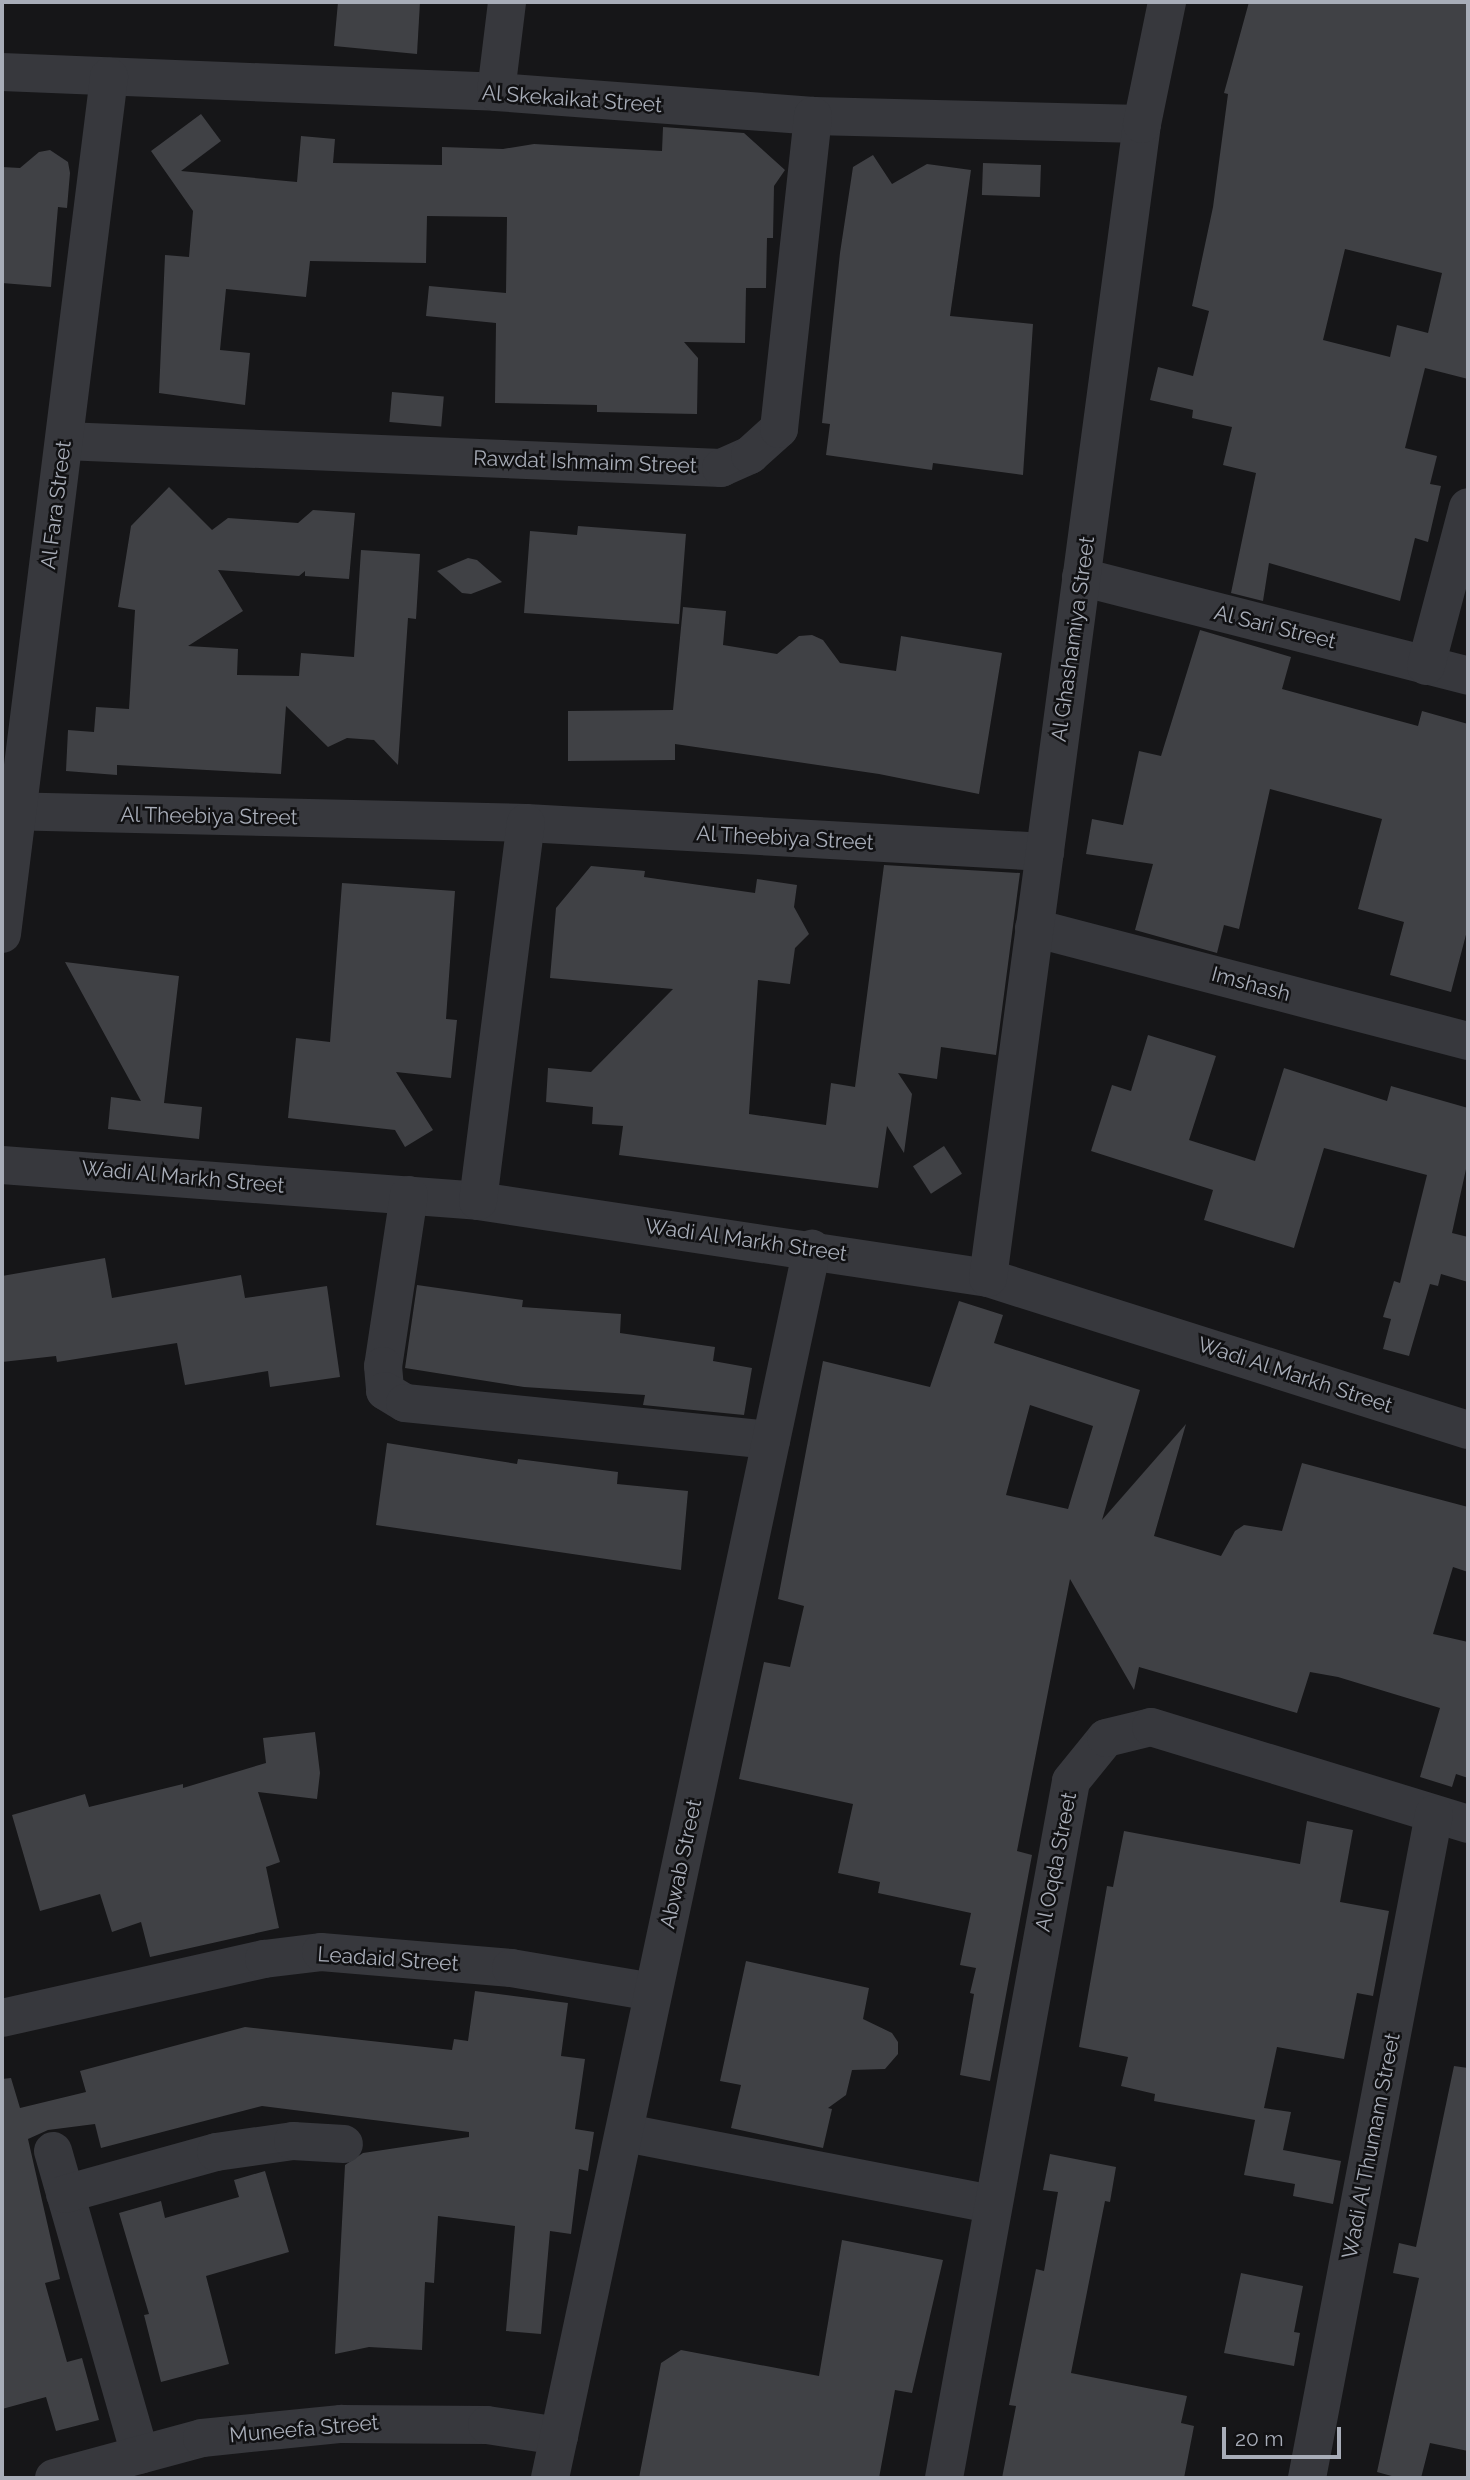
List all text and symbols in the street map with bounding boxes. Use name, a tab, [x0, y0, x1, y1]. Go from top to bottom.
street label: Al Skekaikat Street	[481, 80, 663, 118]
street label: Al Fara Street	[36, 439, 76, 571]
street label: Rawdat Ishmaim Street	[473, 446, 697, 478]
street label: Al Ghashamiya Street	[1046, 534, 1100, 744]
street label: Al Sari Street	[1211, 600, 1339, 654]
street label: Al Theebiya Street	[119, 802, 299, 830]
street label: Al Theebiya Street	[695, 821, 875, 855]
street label: Imshash	[1209, 961, 1293, 1007]
street label: Wadi Al Markh Street	[80, 1156, 286, 1198]
street label: Wadi Al Markh Street	[643, 1213, 849, 1267]
street label: Wadi Al Markh Street	[1194, 1331, 1396, 1419]
street label: Al Oqda Street	[1030, 1790, 1082, 1934]
street label: Abwab Street	[655, 1797, 707, 1931]
street label: Leadaid Street	[317, 1941, 459, 1977]
street label: Wadi Al Thumam Street	[1337, 2030, 1405, 2262]
street label: Muneefa Street	[228, 2410, 380, 2448]
scale bar	[1225, 2414, 1344, 2458]
text: 20 m	[1235, 2426, 1283, 2451]

